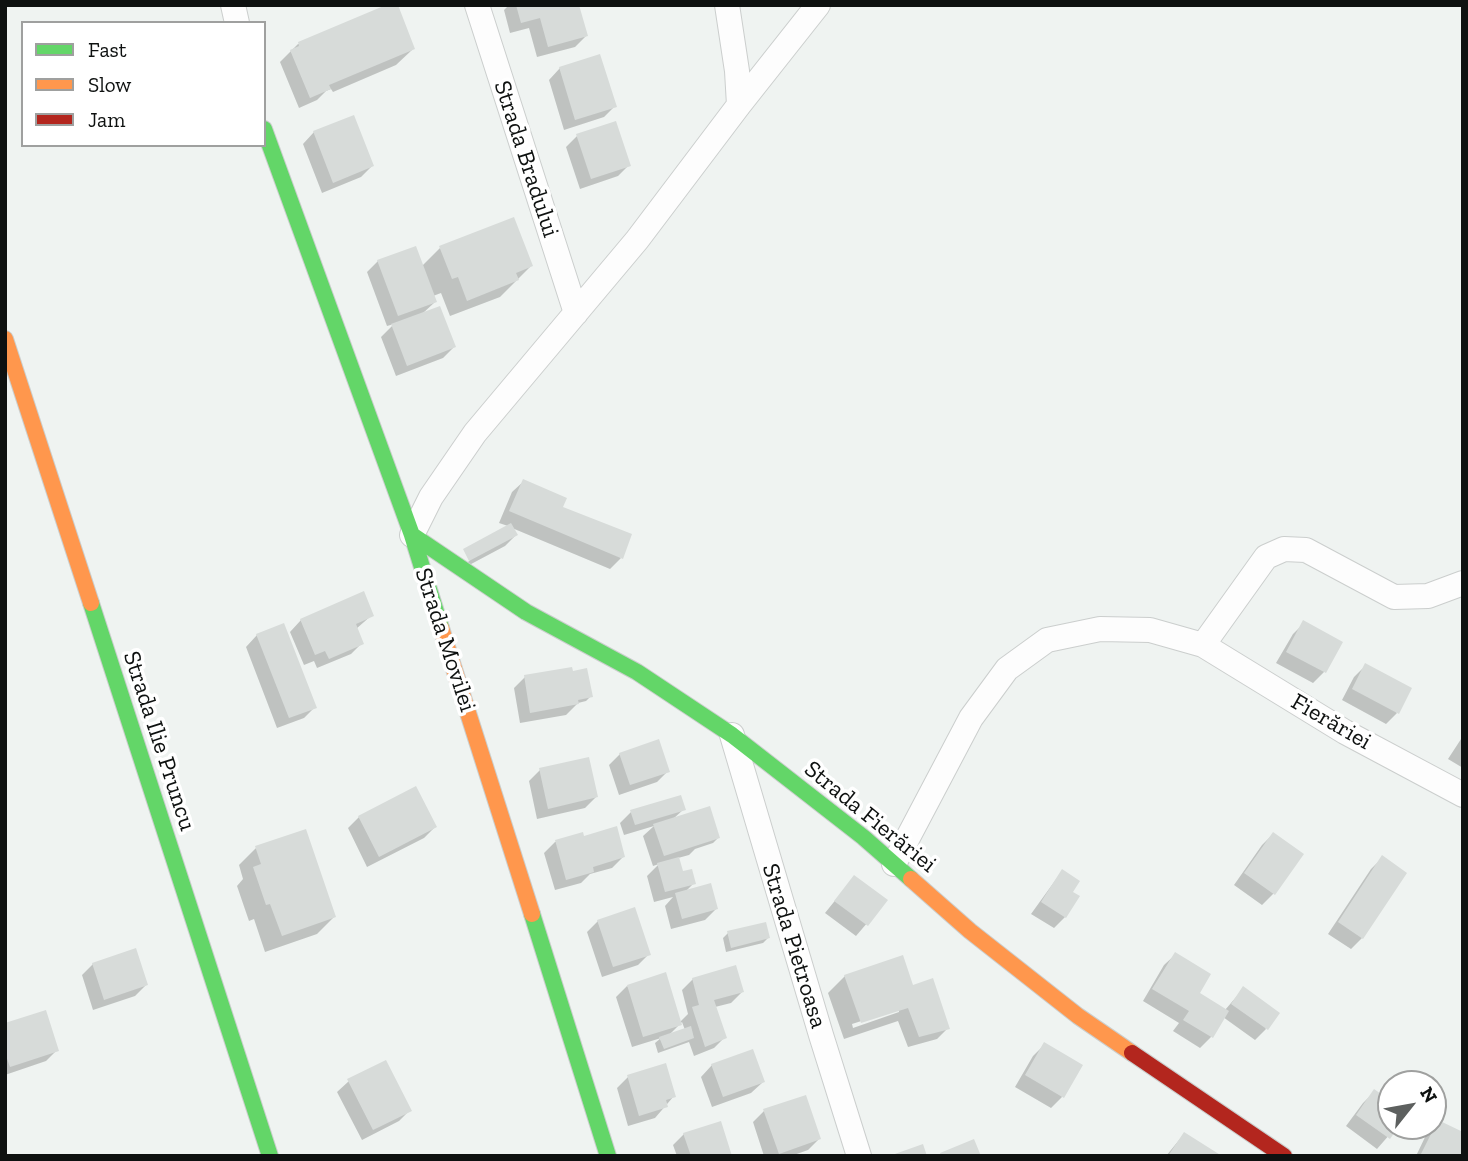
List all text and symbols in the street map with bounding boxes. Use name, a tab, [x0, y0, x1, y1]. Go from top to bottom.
legend	[21, 21, 266, 147]
text: Fast	[88, 37, 127, 62]
text: Slow	[88, 72, 131, 97]
street label: Strada Bradului	[487, 77, 565, 241]
text: Jam	[88, 107, 125, 132]
street label: Strada Movilei	[408, 564, 482, 716]
street label: Strada Ilie Pruncu	[116, 648, 202, 834]
street label: Fierăriei	[1286, 688, 1376, 756]
street label: Strada Fierăriei	[798, 755, 942, 879]
street label: Strada Pietroasa	[755, 860, 833, 1032]
north arrow	[1377, 1070, 1447, 1140]
text: N	[1415, 1083, 1442, 1107]

